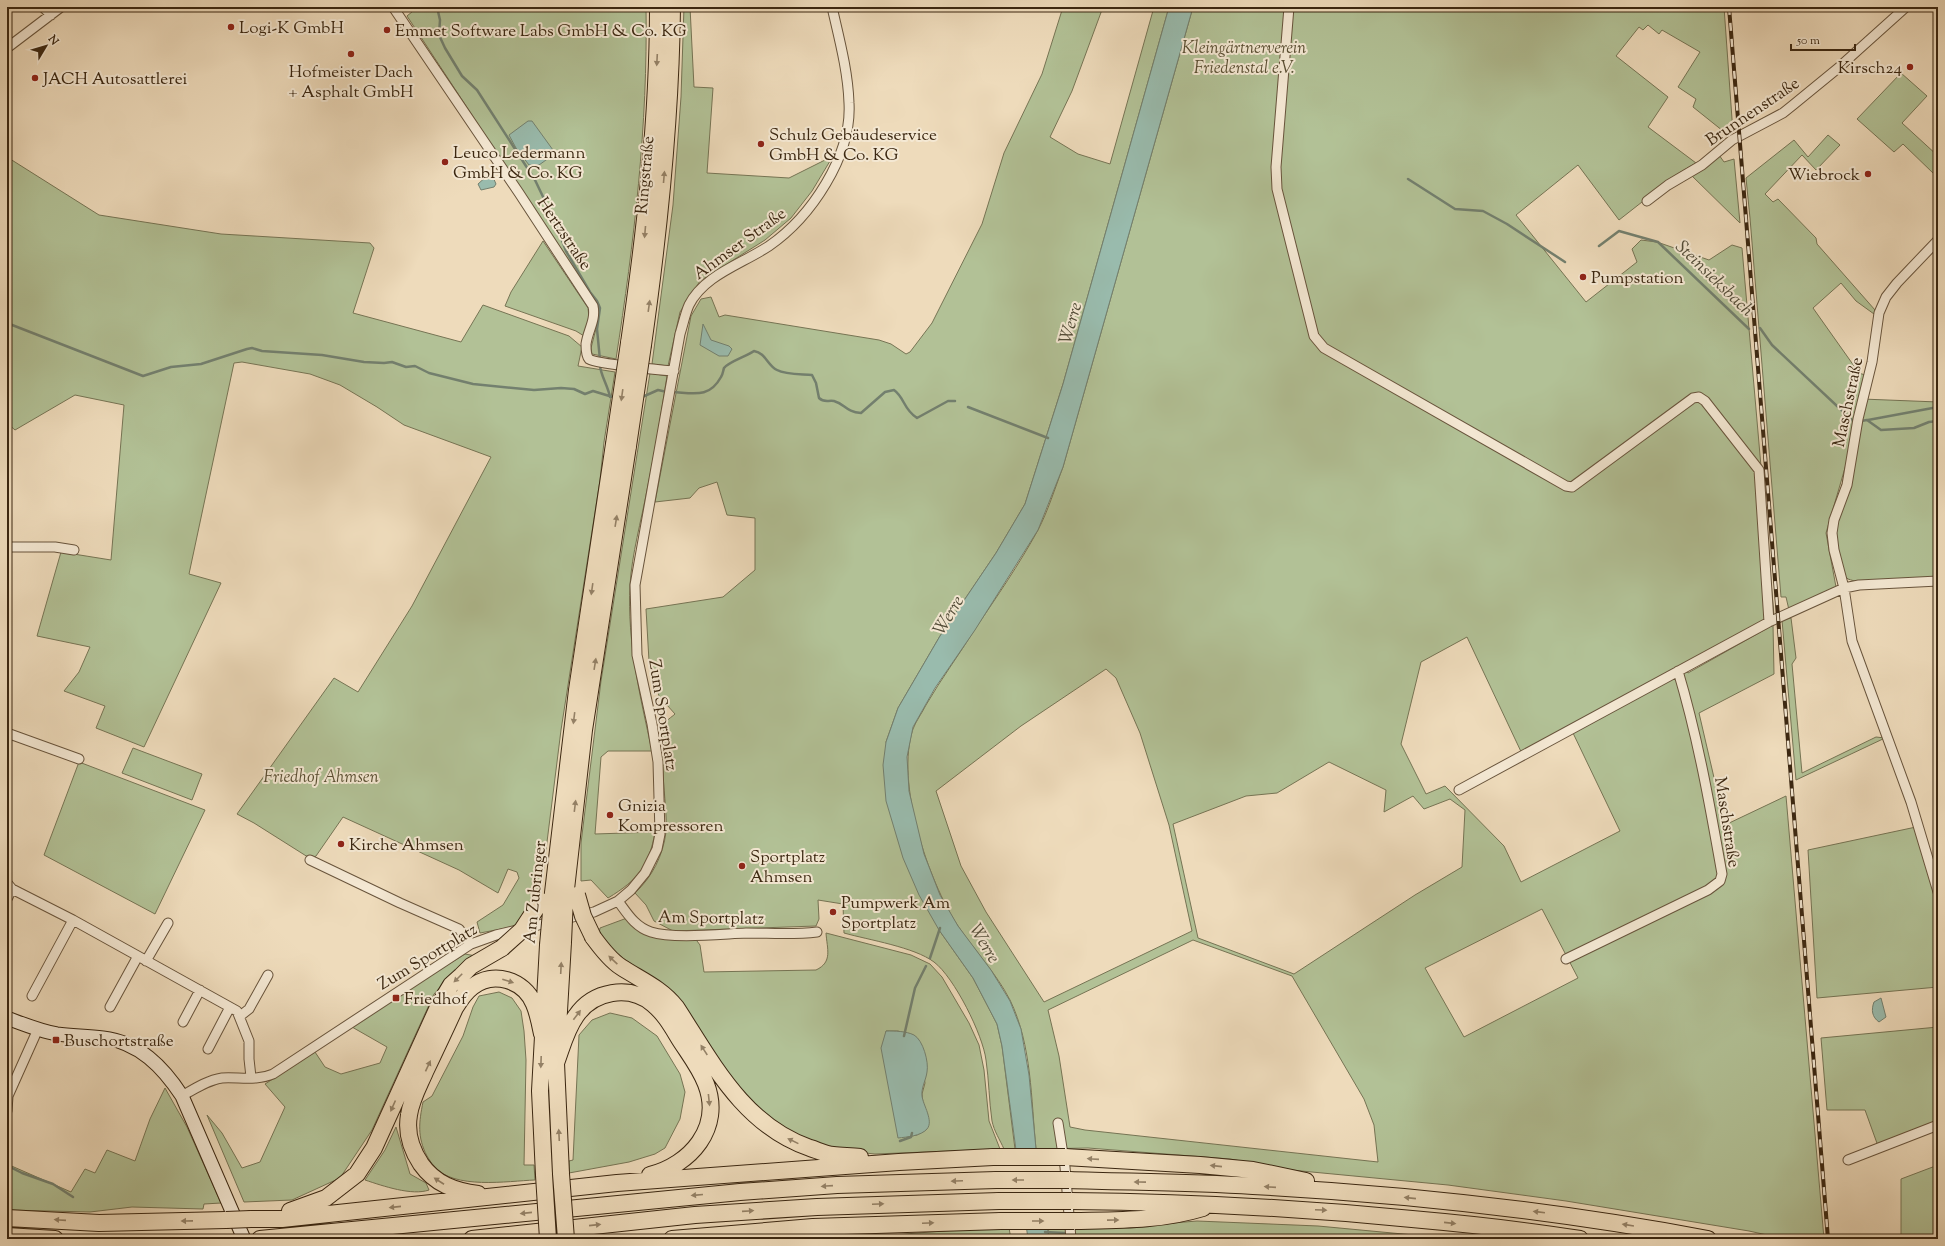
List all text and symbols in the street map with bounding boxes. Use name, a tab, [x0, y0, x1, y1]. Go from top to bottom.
place label: Logi-K GmbH	[239, 17, 344, 41]
place label: Emmet Software Labs GmbH & Co. KG	[395, 20, 687, 44]
marker: Logi-K GmbH	[226, 22, 236, 32]
marker: Emmet Software Labs GmbH & Co. KG	[382, 25, 392, 35]
north arrow	[26, 26, 66, 66]
scale bar	[1791, 26, 1855, 52]
text: N	[43, 31, 62, 49]
text: 50 m	[1796, 32, 1820, 50]
park label: Kleingärtnerverein Friedenstal e.V.	[1182, 37, 1306, 81]
marker: Hofmeister Dach + Asphalt GmbH	[346, 49, 356, 59]
one-way arrow	[654, 54, 660, 67]
place label: Kirsch24	[1838, 57, 1902, 81]
place label: Hofmeister Dach + Asphalt GmbH	[289, 61, 414, 105]
marker: Kirsch24	[1905, 62, 1915, 72]
place label: JACH Autosattlerei	[42, 68, 188, 92]
street label: Brunnenstraße	[1701, 72, 1805, 153]
marker: JACH Autosattlerei	[30, 73, 40, 83]
place label: Schulz Gebäudeservice GmbH & Co. KG	[769, 124, 937, 168]
street label: Ringstraße	[631, 135, 661, 215]
marker: Schulz Gebäudeservice GmbH & Co. KG	[756, 139, 766, 149]
place label: Leuco Ledermann GmbH & Co. KG	[453, 142, 585, 186]
marker: Leuco Ledermann GmbH & Co. KG	[440, 157, 450, 167]
place label: Wiebrock	[1788, 164, 1860, 188]
marker: Wiebrock	[1863, 169, 1873, 179]
one-way arrow	[660, 171, 667, 183]
street label: Hertzstraße	[530, 193, 597, 276]
street label: Ahmser Straße	[689, 203, 792, 287]
one-way arrow	[641, 225, 648, 238]
water label: Steinsieksbach	[1669, 235, 1759, 324]
place label: Pumpstation	[1591, 267, 1684, 291]
marker: Pumpstation	[1578, 272, 1588, 282]
one-way arrow	[646, 300, 652, 312]
water label: Werre	[1054, 300, 1090, 347]
street label: Maschstraße	[1828, 355, 1870, 450]
one-way arrow	[619, 389, 625, 401]
one-way arrow	[613, 515, 619, 527]
one-way arrow	[589, 583, 595, 595]
water label: Werre	[928, 591, 972, 641]
one-way arrow	[592, 658, 598, 670]
street label: Zum Sportplatz	[641, 658, 683, 773]
one-way arrow	[571, 712, 577, 724]
park label: Friedhof Ahmsen	[263, 766, 379, 790]
street label: Maschstraße	[1707, 775, 1745, 869]
place label: Gnizia Kompressoren	[618, 795, 724, 839]
one-way arrow	[572, 800, 578, 812]
marker: Gnizia Kompressoren	[605, 810, 615, 820]
place label: Kirche Ahmsen	[349, 834, 464, 858]
marker: Kirche Ahmsen	[336, 839, 346, 849]
street label: Am Zubringer	[519, 839, 553, 945]
place label: Sportplatz Ahmsen	[750, 846, 825, 890]
marker: Sportplatz Ahmsen	[737, 861, 747, 871]
place label: Pumpwerk Am Sportplatz	[841, 892, 950, 936]
street label: Am Sportplatz	[657, 906, 764, 932]
marker: Pumpwerk Am Sportplatz	[828, 907, 838, 917]
street label: Zum Sportplatz	[374, 919, 482, 997]
water label: Werre	[961, 919, 1005, 969]
one-way arrow	[608, 956, 619, 965]
one-way arrow	[558, 962, 565, 974]
one-way arrow	[453, 973, 463, 983]
one-way arrow	[502, 978, 514, 984]
place label: Friedhof	[404, 988, 468, 1012]
marker: Friedhof	[391, 993, 401, 1003]
one-way arrow	[573, 1010, 581, 1020]
place label: Buschortstraße	[64, 1030, 174, 1054]
marker: Buschortstraße	[51, 1035, 61, 1045]
one-way arrow	[700, 1045, 708, 1055]
one-way arrow	[538, 1056, 545, 1068]
one-way arrow	[425, 1061, 431, 1072]
one-way arrow	[705, 1094, 712, 1106]
one-way arrow	[390, 1100, 396, 1112]
one-way arrow	[556, 1129, 563, 1141]
one-way arrow	[788, 1138, 799, 1144]
one-way arrow	[1086, 1156, 1099, 1162]
one-way arrow	[1210, 1163, 1222, 1169]
one-way arrow	[1011, 1177, 1024, 1183]
one-way arrow	[434, 1178, 445, 1185]
one-way arrow	[950, 1178, 963, 1184]
one-way arrow	[1133, 1179, 1146, 1185]
one-way arrow	[821, 1182, 833, 1189]
one-way arrow	[1264, 1183, 1276, 1190]
one-way arrow	[691, 1192, 703, 1199]
one-way arrow	[1404, 1195, 1416, 1201]
one-way arrow	[872, 1201, 885, 1207]
one-way arrow	[389, 1204, 401, 1211]
one-way arrow	[1315, 1207, 1327, 1214]
one-way arrow	[742, 1208, 754, 1215]
one-way arrow	[520, 1209, 532, 1216]
one-way arrow	[1533, 1209, 1545, 1215]
one-way arrow	[54, 1216, 66, 1223]
one-way arrow	[1107, 1217, 1120, 1223]
one-way arrow	[180, 1218, 193, 1224]
one-way arrow	[1032, 1218, 1045, 1224]
one-way arrow	[1444, 1219, 1456, 1226]
one-way arrow	[922, 1220, 935, 1226]
one-way arrow	[589, 1222, 601, 1229]
one-way arrow	[1622, 1222, 1634, 1228]

